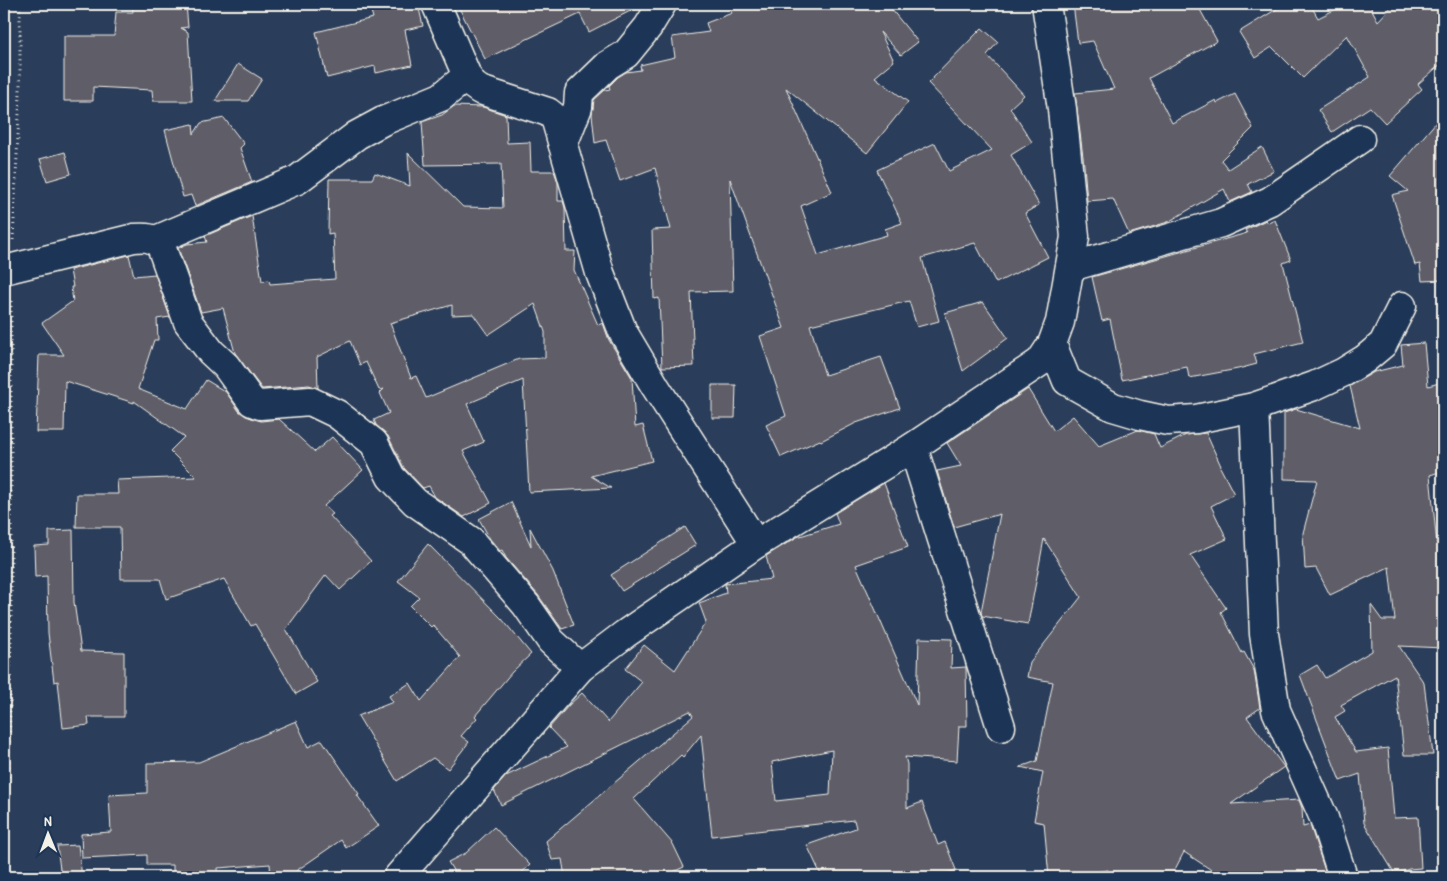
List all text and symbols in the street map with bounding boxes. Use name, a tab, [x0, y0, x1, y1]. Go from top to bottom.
north arrow	[22, 808, 72, 858]
text: N	[44, 811, 52, 830]

